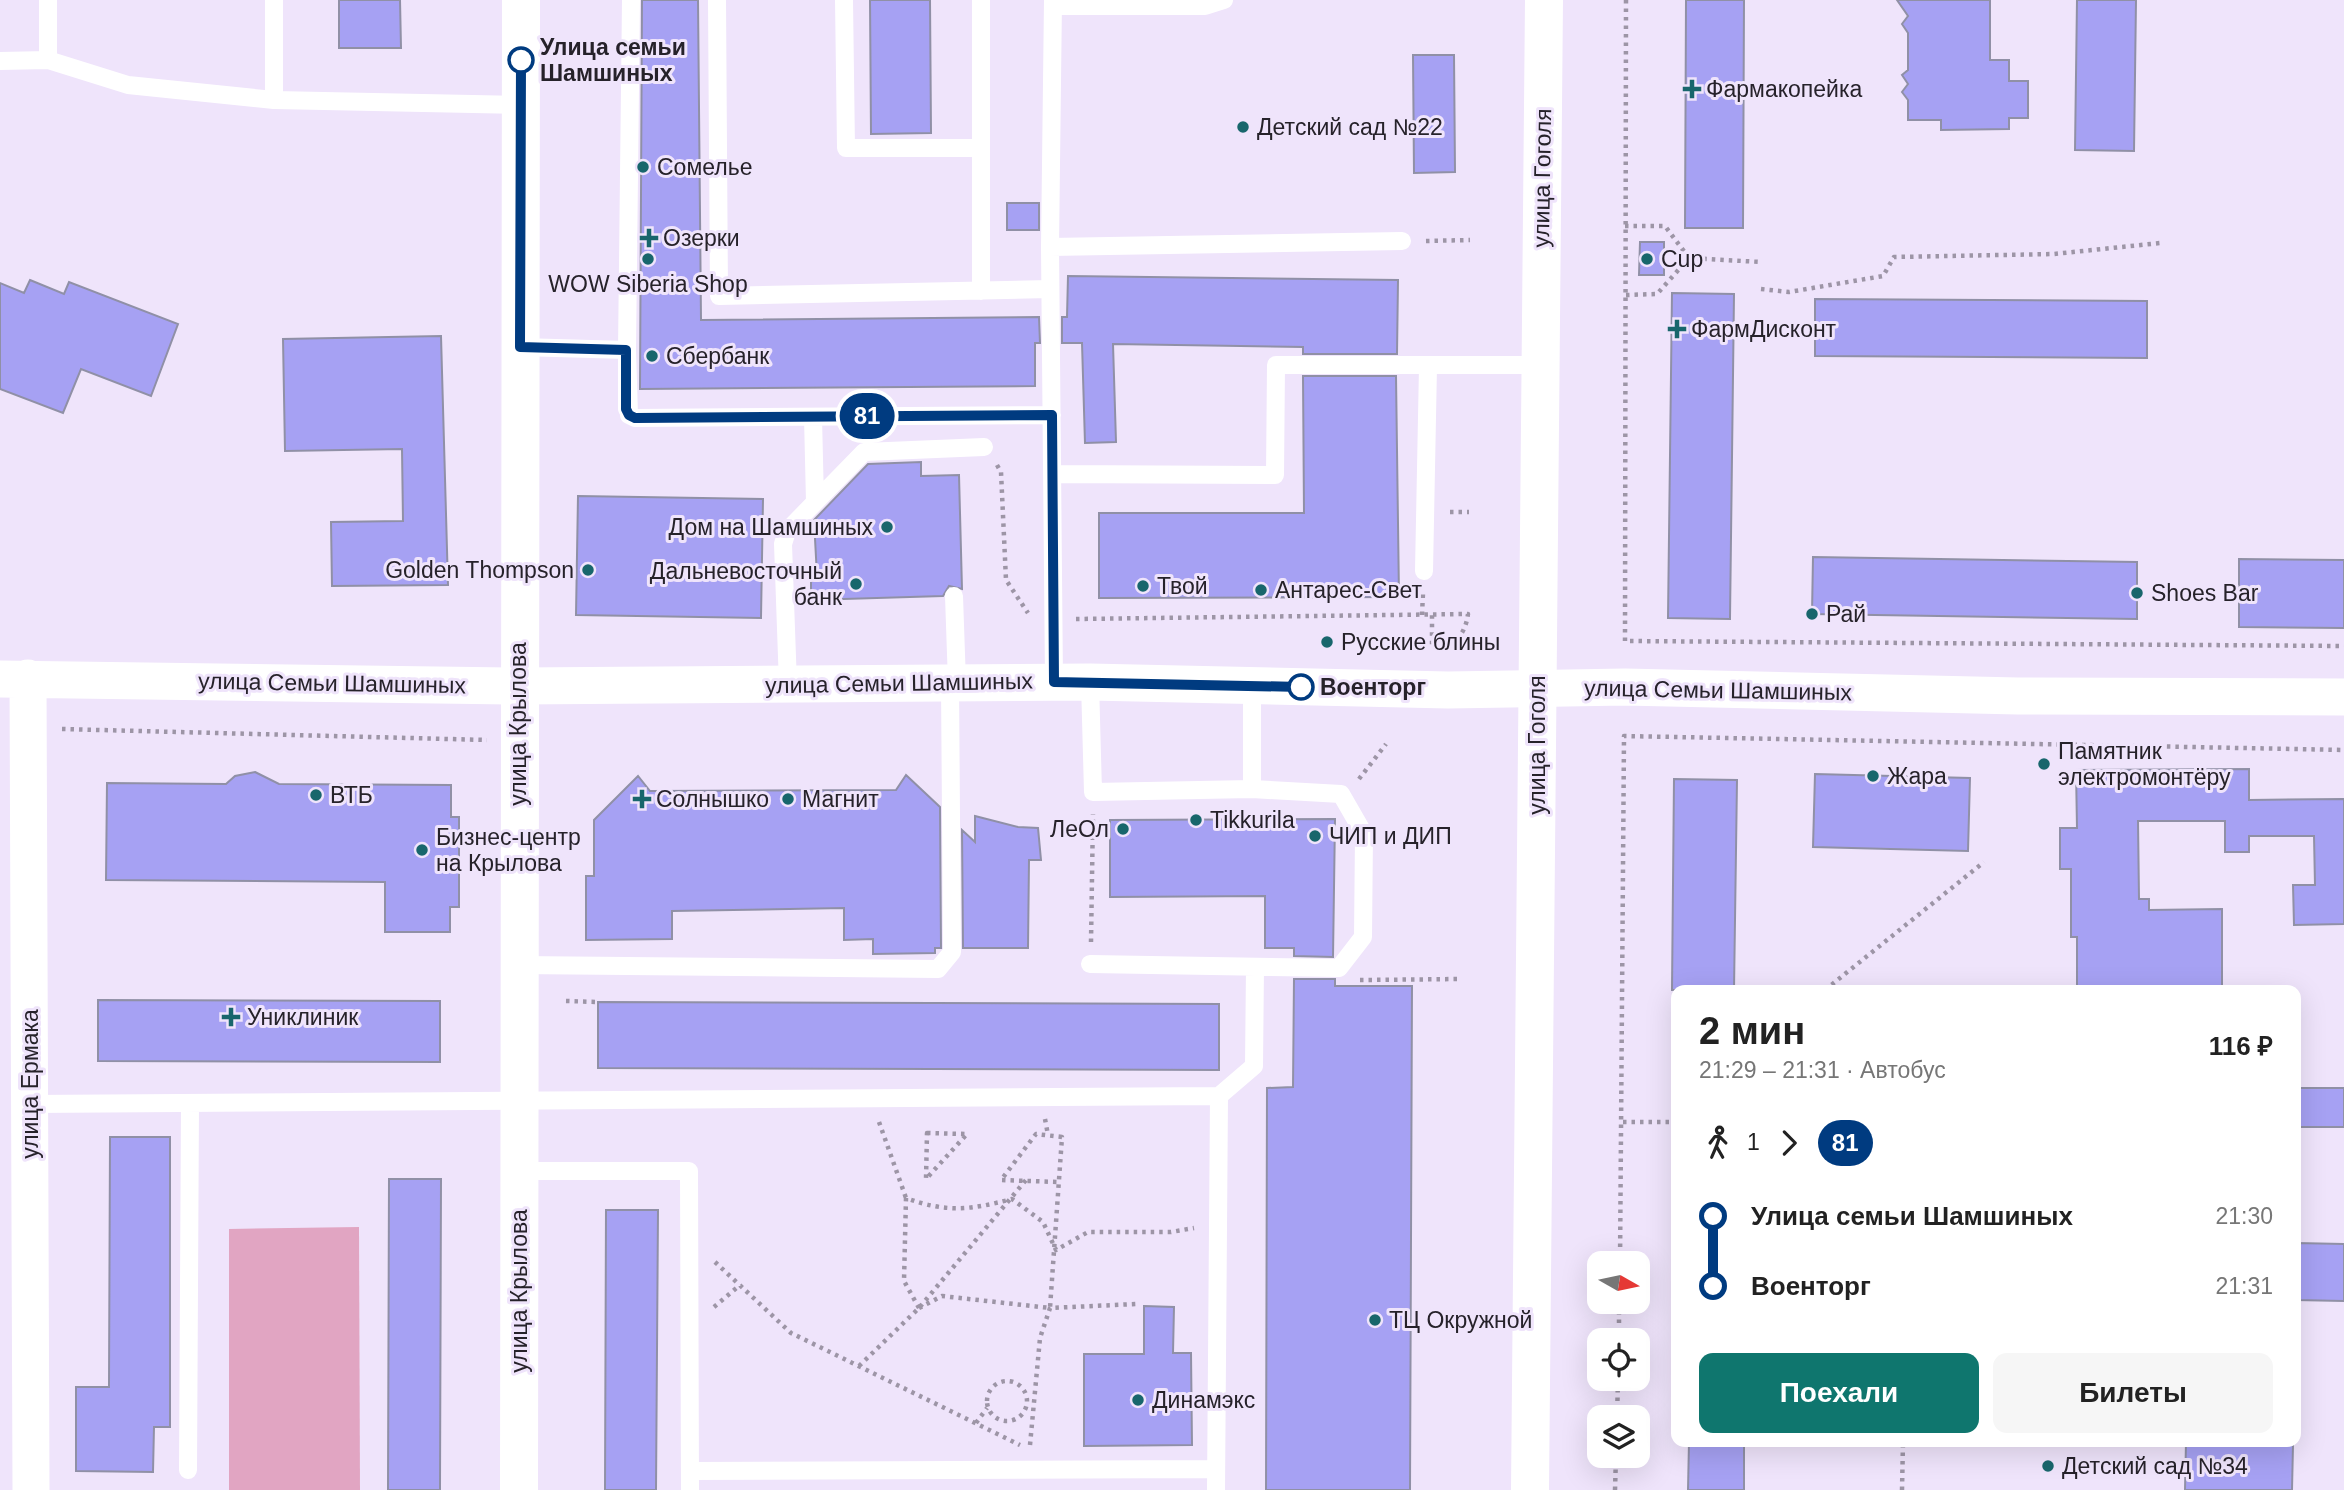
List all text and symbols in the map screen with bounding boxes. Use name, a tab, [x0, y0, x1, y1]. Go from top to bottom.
place label: Улица семьи Шамшиных	[540, 34, 686, 86]
marker: Улица семьи Шамшиных	[508, 47, 534, 73]
place label: Фармакопейка	[1706, 76, 1862, 102]
marker: Фармакопейка	[1684, 81, 1700, 97]
street label: улица Гоголя	[1528, 108, 1556, 248]
place label: Детский сад №22	[1257, 114, 1443, 140]
marker: Детский сад №22	[1235, 119, 1251, 135]
place label: Сомелье	[657, 154, 752, 180]
marker: Сомелье	[635, 159, 651, 175]
place label: Озерки	[663, 225, 740, 251]
marker: Озерки	[641, 230, 657, 246]
place label: Cup	[1661, 246, 1703, 272]
marker: WOW Siberia Shop	[640, 251, 656, 267]
marker: Cup	[1639, 251, 1655, 267]
place label: WOW Siberia Shop	[548, 271, 748, 297]
place label: ФармДисконт	[1691, 316, 1837, 342]
marker: ФармДисконт	[1669, 321, 1685, 337]
place label: Сбербанк	[666, 343, 770, 369]
marker: Сбербанк	[644, 348, 660, 364]
line badge: 81	[836, 393, 898, 439]
text: 81	[854, 402, 880, 429]
place label: Дом на Шамшиных	[669, 514, 873, 540]
marker: Дом на Шамшиных	[879, 519, 895, 535]
place label: Golden Thompson	[385, 557, 574, 583]
place label: Дальневосточный банк	[650, 558, 843, 610]
marker: Golden Thompson	[580, 562, 596, 578]
place label: Твой	[1157, 573, 1208, 599]
marker: Дальневосточный банк	[848, 576, 864, 592]
place label: Антарес-Свет	[1275, 577, 1422, 603]
marker: Твой	[1135, 578, 1151, 594]
place label: Shoes Bar	[2151, 580, 2259, 606]
marker: Антарес-Свет	[1253, 582, 1269, 598]
marker: Shoes Bar	[2129, 585, 2145, 601]
place label: Рай	[1826, 601, 1866, 627]
marker: Рай	[1804, 606, 1820, 622]
place label: Русские блины	[1341, 629, 1500, 655]
marker: Русские блины	[1319, 634, 1335, 650]
street label: улица Крылова	[505, 642, 531, 806]
street label: улица Семьи Шамшиных	[198, 668, 467, 698]
street label: улица Семьи Шамшиных	[765, 668, 1034, 698]
marker: Военторг	[1288, 674, 1314, 700]
place label: Военторг	[1320, 674, 1426, 700]
street label: улица Гоголя	[1524, 675, 1550, 815]
street label: улица Семьи Шамшиных	[1584, 675, 1853, 705]
place label: Памятник электромонтёру	[2058, 738, 2231, 790]
marker: Памятник электромонтёру	[2036, 756, 2052, 772]
place label: Жара	[1887, 763, 1947, 789]
marker: Жара	[1865, 768, 1881, 784]
place label: ВТБ	[330, 782, 373, 808]
place label: Солнышко	[656, 786, 769, 812]
place label: Магнит	[802, 786, 879, 812]
marker: ВТБ	[308, 787, 324, 803]
marker: Солнышко	[634, 791, 650, 807]
marker: Магнит	[780, 791, 796, 807]
place label: Tikkurila	[1210, 807, 1295, 833]
marker: Tikkurila	[1188, 812, 1204, 828]
place label: ЛеОл	[1050, 816, 1109, 842]
marker: ЛеОл	[1115, 821, 1131, 837]
place label: ЧИП и ДИП	[1329, 823, 1452, 849]
place label: Бизнес-центр на Крылова	[436, 824, 581, 876]
marker: ЧИП и ДИП	[1307, 828, 1323, 844]
marker: Бизнес-центр на Крылова	[414, 842, 430, 858]
place label: Униклиник	[247, 1004, 359, 1030]
marker: Униклиник	[221, 1007, 241, 1027]
street label: улица Ермака	[17, 1009, 43, 1159]
text: 2 мин	[1699, 1010, 1805, 1052]
text: 116 ₽	[2209, 1031, 2273, 1061]
text: 21:29 – 21:31 · Автобус	[1699, 1057, 1946, 1083]
icon: walk	[1699, 1124, 1737, 1162]
icon: forward	[1770, 1124, 1808, 1162]
text: 1	[1747, 1129, 1760, 1155]
text: 81	[1832, 1129, 1859, 1156]
text: Улица семьи Шамшиных	[1751, 1201, 2073, 1231]
text: 21:30	[2215, 1203, 2273, 1229]
street label: улица Крылова	[506, 1209, 532, 1373]
north arrow	[1587, 1251, 1650, 1314]
map controls	[1587, 1251, 1650, 1468]
text: Военторг	[1751, 1271, 1871, 1301]
text: 21:31	[2215, 1273, 2273, 1299]
place label: ТЦ Окружной	[1389, 1307, 1532, 1333]
marker: ТЦ Окружной	[1367, 1312, 1383, 1328]
button: locate	[1587, 1328, 1650, 1391]
button: Поехали	[1699, 1353, 1979, 1433]
button: Билеты	[1993, 1353, 2273, 1433]
place label: Динамэкс	[1152, 1387, 1255, 1413]
marker: Динамэкс	[1130, 1392, 1146, 1408]
button: layers	[1587, 1405, 1650, 1468]
place label: Детский сад №34	[2062, 1453, 2248, 1479]
marker: Детский сад №34	[2040, 1458, 2056, 1474]

